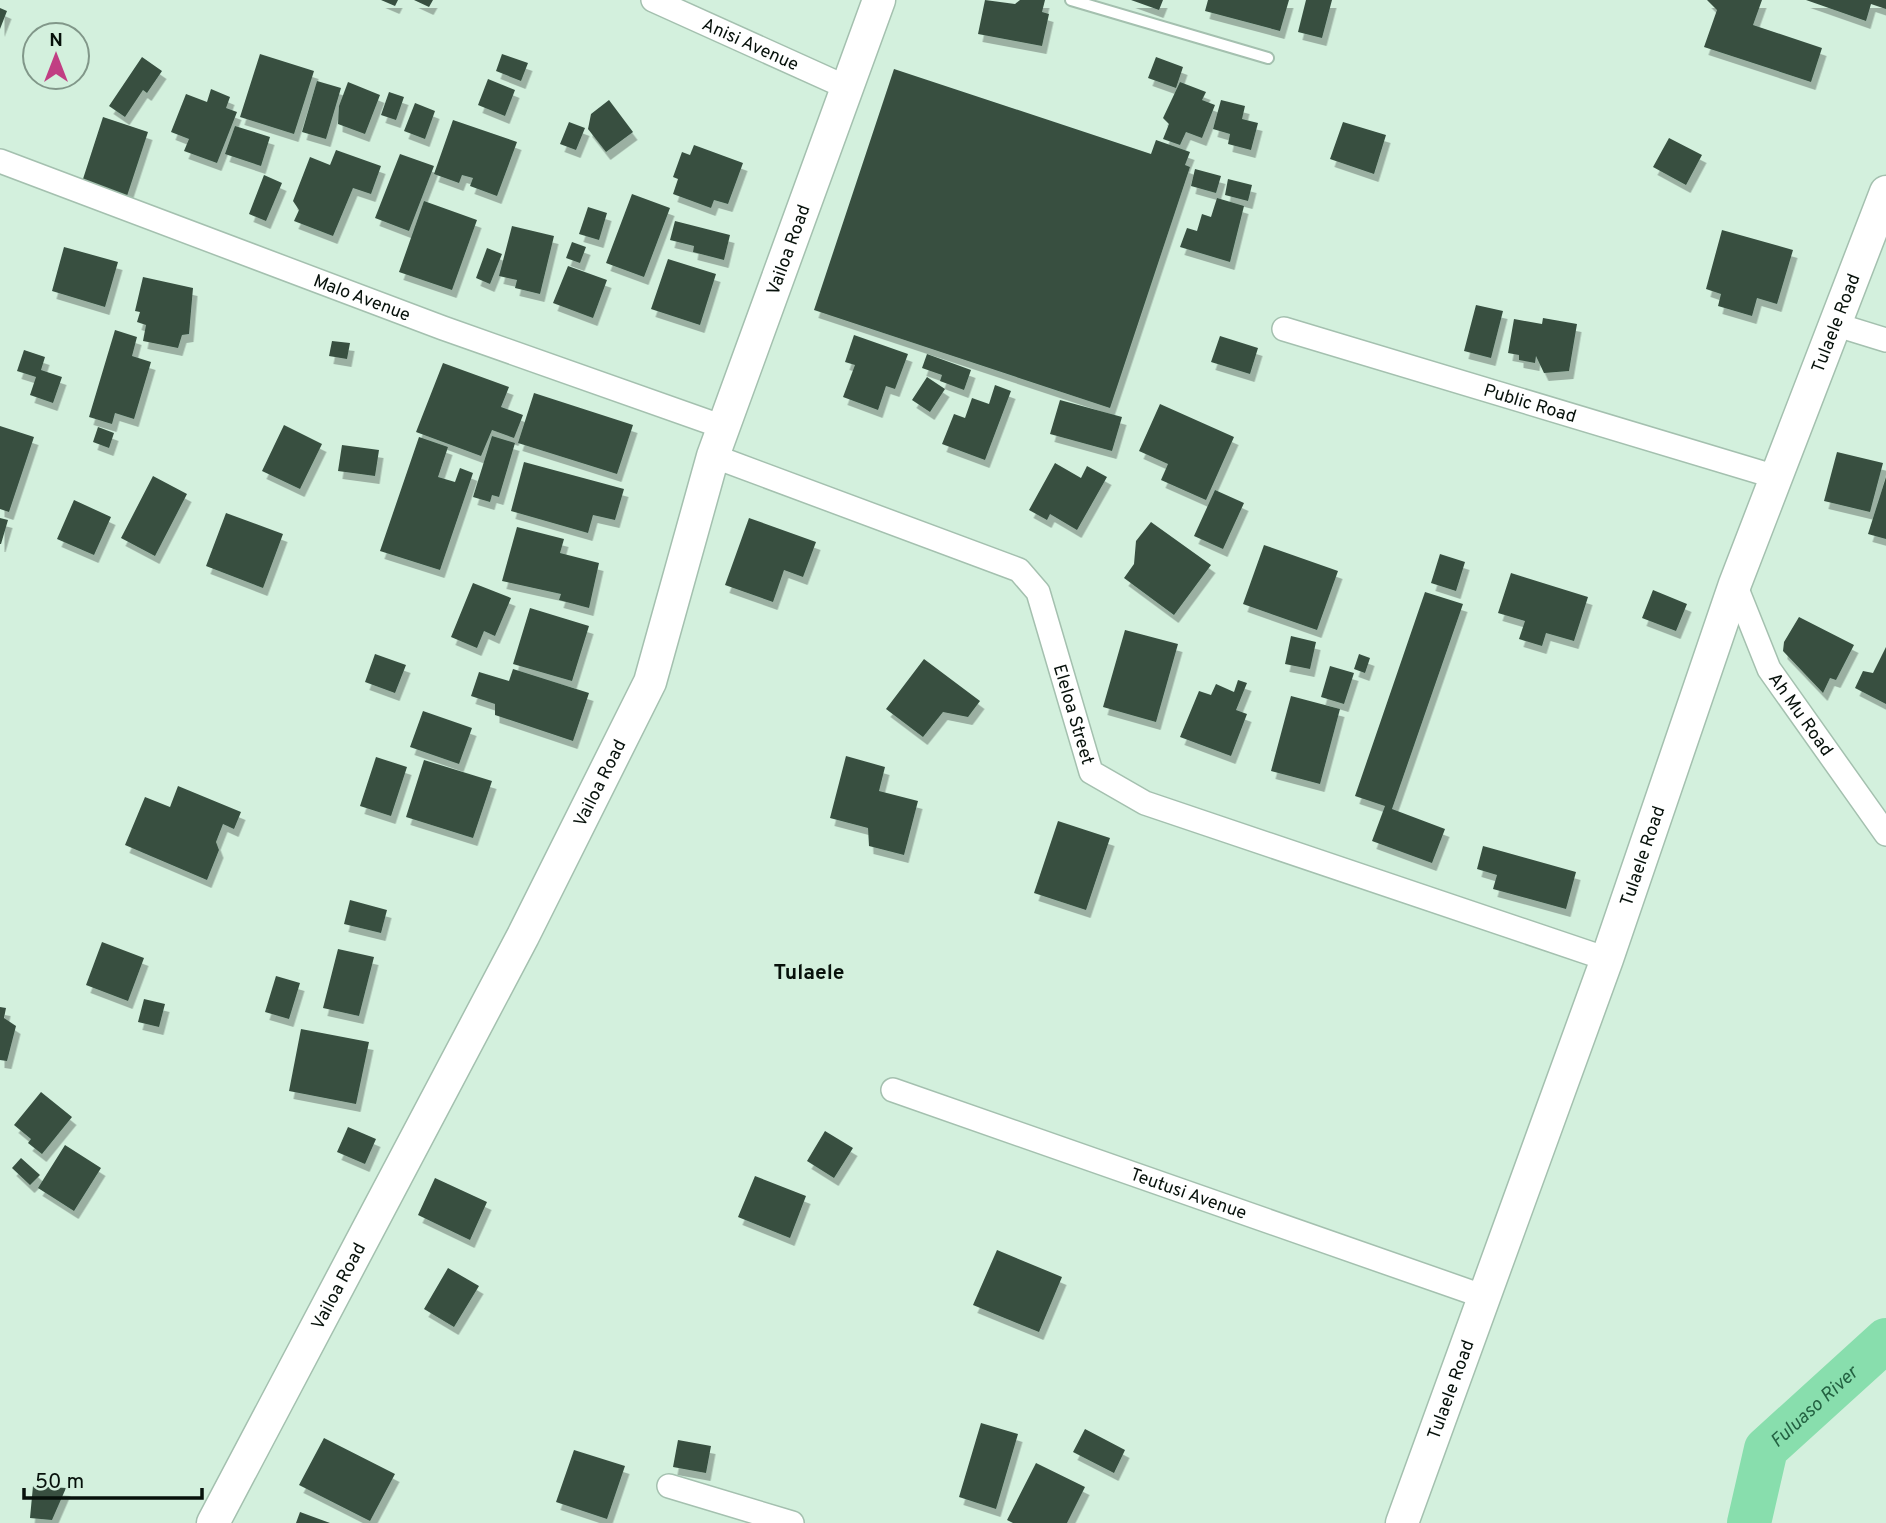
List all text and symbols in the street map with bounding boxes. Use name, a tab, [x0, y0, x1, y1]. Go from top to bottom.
street label: Anisi Avenue	[698, 14, 802, 77]
north arrow	[21, 21, 91, 91]
text: N	[49, 29, 63, 53]
street label: Vailoa Road	[762, 202, 817, 299]
street label: Malo Avenue	[310, 270, 413, 328]
street label: Tulaele Road	[1807, 271, 1866, 376]
street label: Public Road	[1481, 380, 1579, 429]
street label: Eleloa Street	[1047, 662, 1098, 768]
street label: Ah Mu Road	[1762, 669, 1837, 761]
street label: Vailoa Road	[569, 736, 632, 831]
street label: Tulaele Road	[1616, 803, 1671, 910]
district label: Tulaele	[773, 960, 845, 987]
street label: Teutusi Avenue	[1127, 1164, 1249, 1226]
street label: Vailoa Road	[307, 1239, 372, 1334]
street label: Tulaele Road	[1423, 1337, 1481, 1443]
water label: Fuluaso River	[1766, 1360, 1865, 1453]
scale bar	[24, 1456, 203, 1500]
text: 50 m	[35, 1469, 84, 1496]

